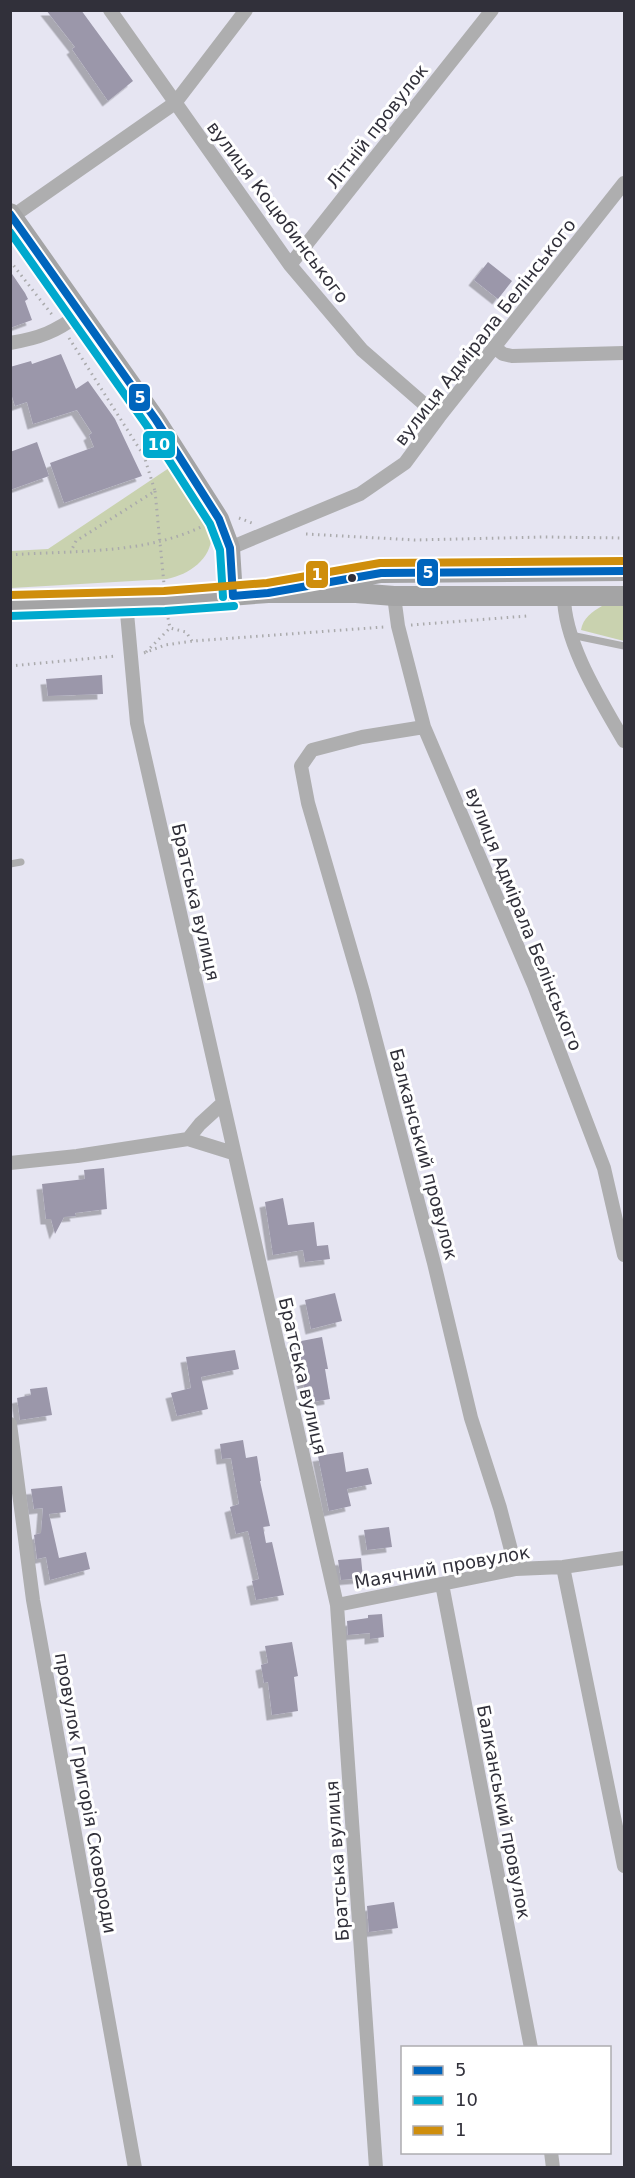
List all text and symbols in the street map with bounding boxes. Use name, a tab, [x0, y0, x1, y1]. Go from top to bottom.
street label: Літній провулок	[322, 60, 432, 192]
street label: вулиця Коцюбинського	[203, 117, 353, 307]
street label: вулиця Адмірала Белінського	[390, 214, 580, 450]
line badge: 5	[128, 383, 151, 412]
text: 5	[134, 388, 146, 407]
line badge: 10	[142, 430, 176, 459]
text: 10	[148, 435, 170, 454]
line badge: 5	[416, 558, 439, 587]
line badge: 1	[305, 560, 329, 589]
text: 5	[422, 563, 434, 582]
text: 1	[311, 565, 323, 584]
unlabelled marker	[346, 572, 358, 584]
street label: вулиця Адмірала Белінського	[461, 784, 587, 1054]
street label: Братська вулиця	[168, 821, 224, 983]
street label: Балканський провулок	[386, 1046, 462, 1262]
street label: Братська вулиця	[275, 1295, 331, 1457]
street label: Маячний провулок	[353, 1541, 531, 1593]
street label: провулок Григорія Сковороди	[51, 1651, 121, 1935]
street label: Балканський провулок	[473, 1703, 535, 1921]
street label: Братська вулиця	[321, 1780, 353, 1942]
legend	[401, 2046, 611, 2154]
text: 5	[455, 2059, 466, 2080]
text: 10	[455, 2089, 478, 2110]
text: 1	[455, 2119, 466, 2140]

